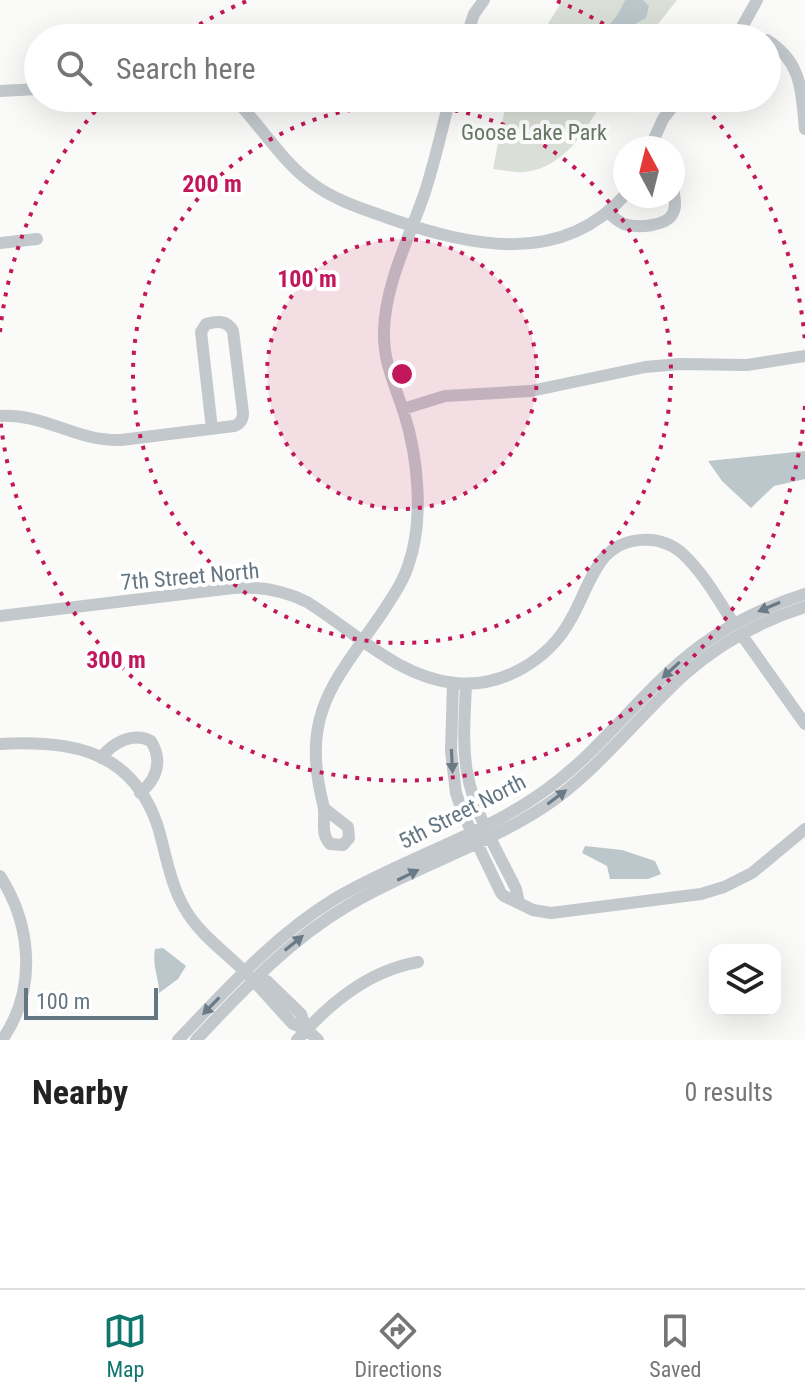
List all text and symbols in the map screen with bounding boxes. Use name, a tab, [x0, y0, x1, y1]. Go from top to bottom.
search box	[24, 24, 781, 112]
icon: search	[52, 46, 96, 90]
text: Search here	[116, 51, 256, 86]
park label: Goose Lake Park	[461, 120, 607, 145]
north arrow	[613, 136, 685, 208]
text: 200 m	[182, 170, 242, 198]
text: 100 m	[277, 265, 337, 293]
centre of rings	[388, 360, 416, 388]
street label: 7th Street North	[120, 558, 260, 595]
one-way arrow	[757, 601, 781, 614]
text: 300 m	[86, 646, 146, 674]
one-way arrow	[662, 660, 681, 679]
one-way arrow	[445, 749, 458, 774]
street label: 5th Street North	[395, 769, 530, 854]
one-way arrow	[547, 789, 568, 805]
one-way arrow	[396, 868, 419, 882]
one-way arrow	[284, 936, 304, 952]
map controls	[709, 944, 781, 1016]
button: layers	[709, 944, 781, 1016]
scale bar	[24, 984, 158, 1020]
text: 100 m	[36, 989, 90, 1014]
one-way arrow	[203, 996, 221, 1015]
text: Nearby	[32, 1072, 128, 1112]
text: 0 results	[684, 1077, 773, 1107]
tab: Map	[103, 1309, 147, 1382]
tab: Directions	[354, 1309, 442, 1382]
tab: Saved	[649, 1309, 702, 1382]

